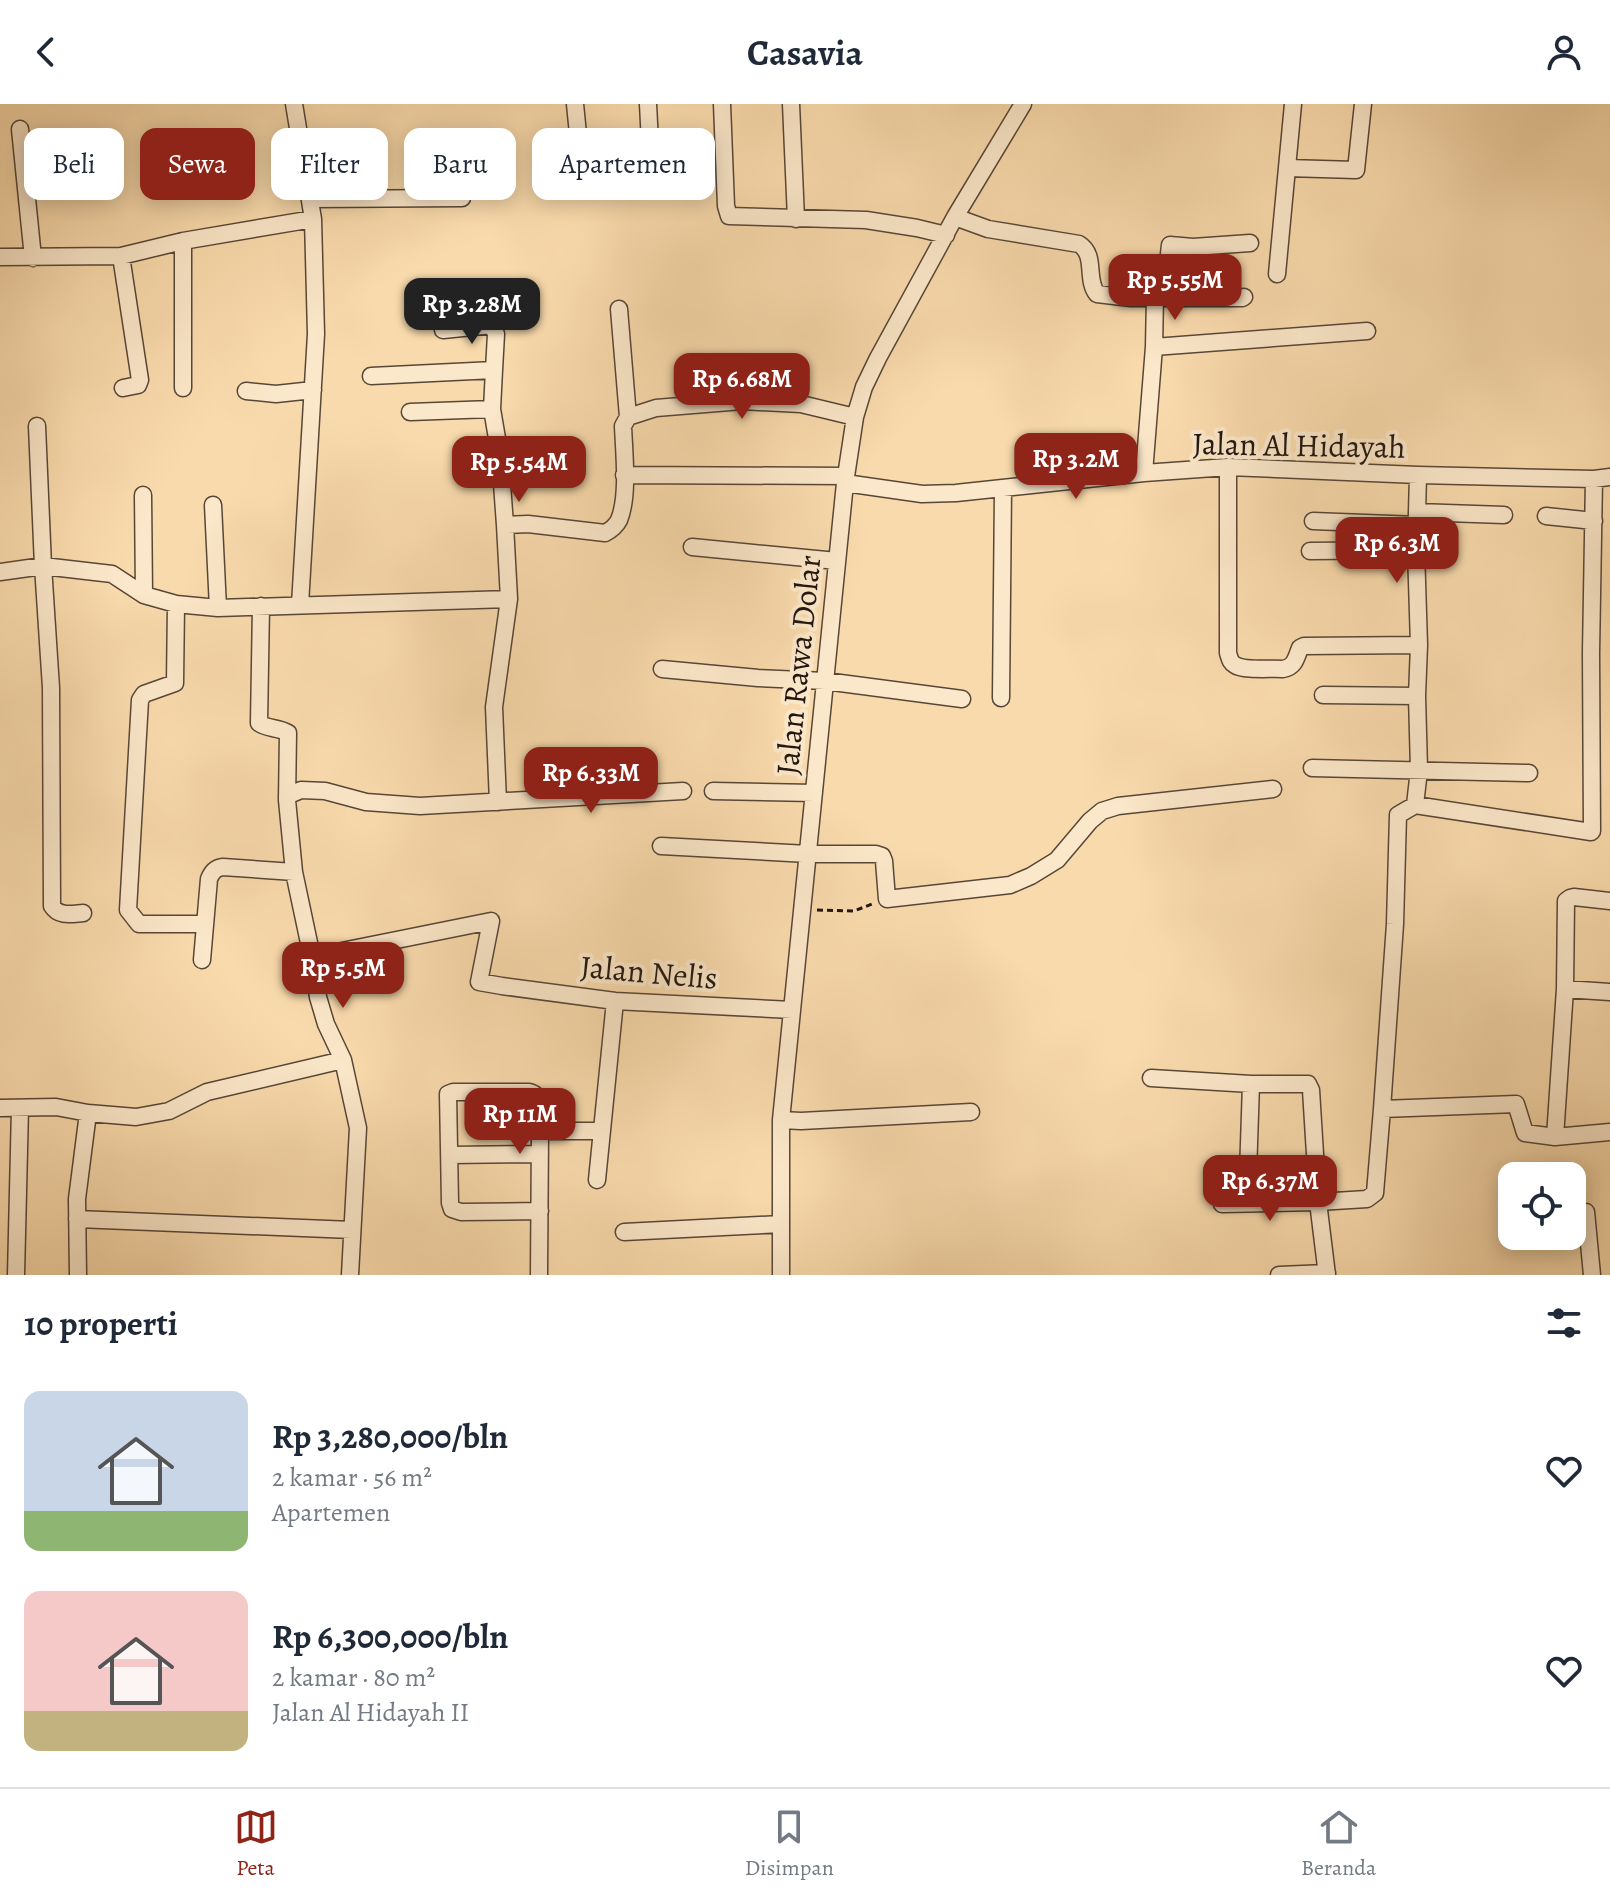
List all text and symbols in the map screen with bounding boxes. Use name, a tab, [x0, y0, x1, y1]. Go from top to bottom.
text: Casavia	[747, 28, 863, 77]
icon: back	[24, 30, 68, 74]
icon: person	[1542, 30, 1586, 74]
chip: Beli	[24, 128, 124, 200]
chip: Sewa	[140, 128, 255, 200]
chip: Filter	[271, 128, 388, 200]
chip: Baru	[404, 128, 516, 200]
chip: Apartemen	[532, 128, 715, 200]
pin: Rp 5.55M	[1092, 254, 1258, 322]
text: Rp 5.55M	[1127, 262, 1223, 297]
pin: Rp 3.28M	[389, 278, 555, 346]
text: Rp 3.28M	[422, 286, 522, 321]
pin: Rp 6.68M	[659, 353, 825, 421]
text: Rp 6.68M	[692, 361, 792, 396]
street label: Jalan Al Hidayah	[1192, 421, 1406, 469]
pin: Rp 3.2M	[1002, 433, 1150, 501]
pin: Rp 5.54M	[436, 436, 602, 504]
text: Rp 3.2M	[1032, 441, 1120, 476]
text: Rp 5.54M	[470, 444, 568, 479]
pin: Rp 6.3M	[1323, 517, 1471, 585]
text: Rp 6.3M	[1354, 525, 1440, 560]
street label: Jalan Rawa Dolar	[765, 553, 831, 777]
pin: Rp 6.33M	[508, 747, 674, 815]
text: Rp 6.33M	[542, 755, 640, 790]
pin: Rp 5.5M	[269, 942, 417, 1010]
street label: Jalan Nelis	[579, 944, 719, 1000]
text: Rp 5.5M	[300, 950, 386, 985]
pin: Rp 11M	[455, 1088, 585, 1156]
text: Rp 11M	[482, 1096, 558, 1131]
pin: Rp 6.37M	[1187, 1155, 1353, 1223]
map controls	[1498, 1162, 1586, 1250]
button: locate	[1498, 1162, 1586, 1250]
text: Rp 6.37M	[1221, 1163, 1319, 1198]
text: 10 properti	[24, 1300, 178, 1347]
icon: filters	[1542, 1301, 1586, 1345]
text: Rp 3,280,000/bln	[272, 1413, 508, 1460]
icon: home	[88, 1423, 184, 1519]
icon: heart	[1542, 1449, 1586, 1493]
text: 2 kamar · 56 m²	[272, 1460, 432, 1495]
text: Apartemen	[272, 1495, 390, 1530]
text: Rp 6,300,000/bln	[272, 1613, 508, 1660]
icon: home	[88, 1623, 184, 1719]
icon: heart	[1542, 1649, 1586, 1693]
text: 2 kamar · 80 m²	[272, 1660, 435, 1695]
text: Jalan Al Hidayah II	[272, 1695, 469, 1730]
tab: Peta	[234, 1805, 278, 1883]
tab: Disimpan	[745, 1805, 834, 1883]
tab: Beranda	[1301, 1805, 1376, 1883]

